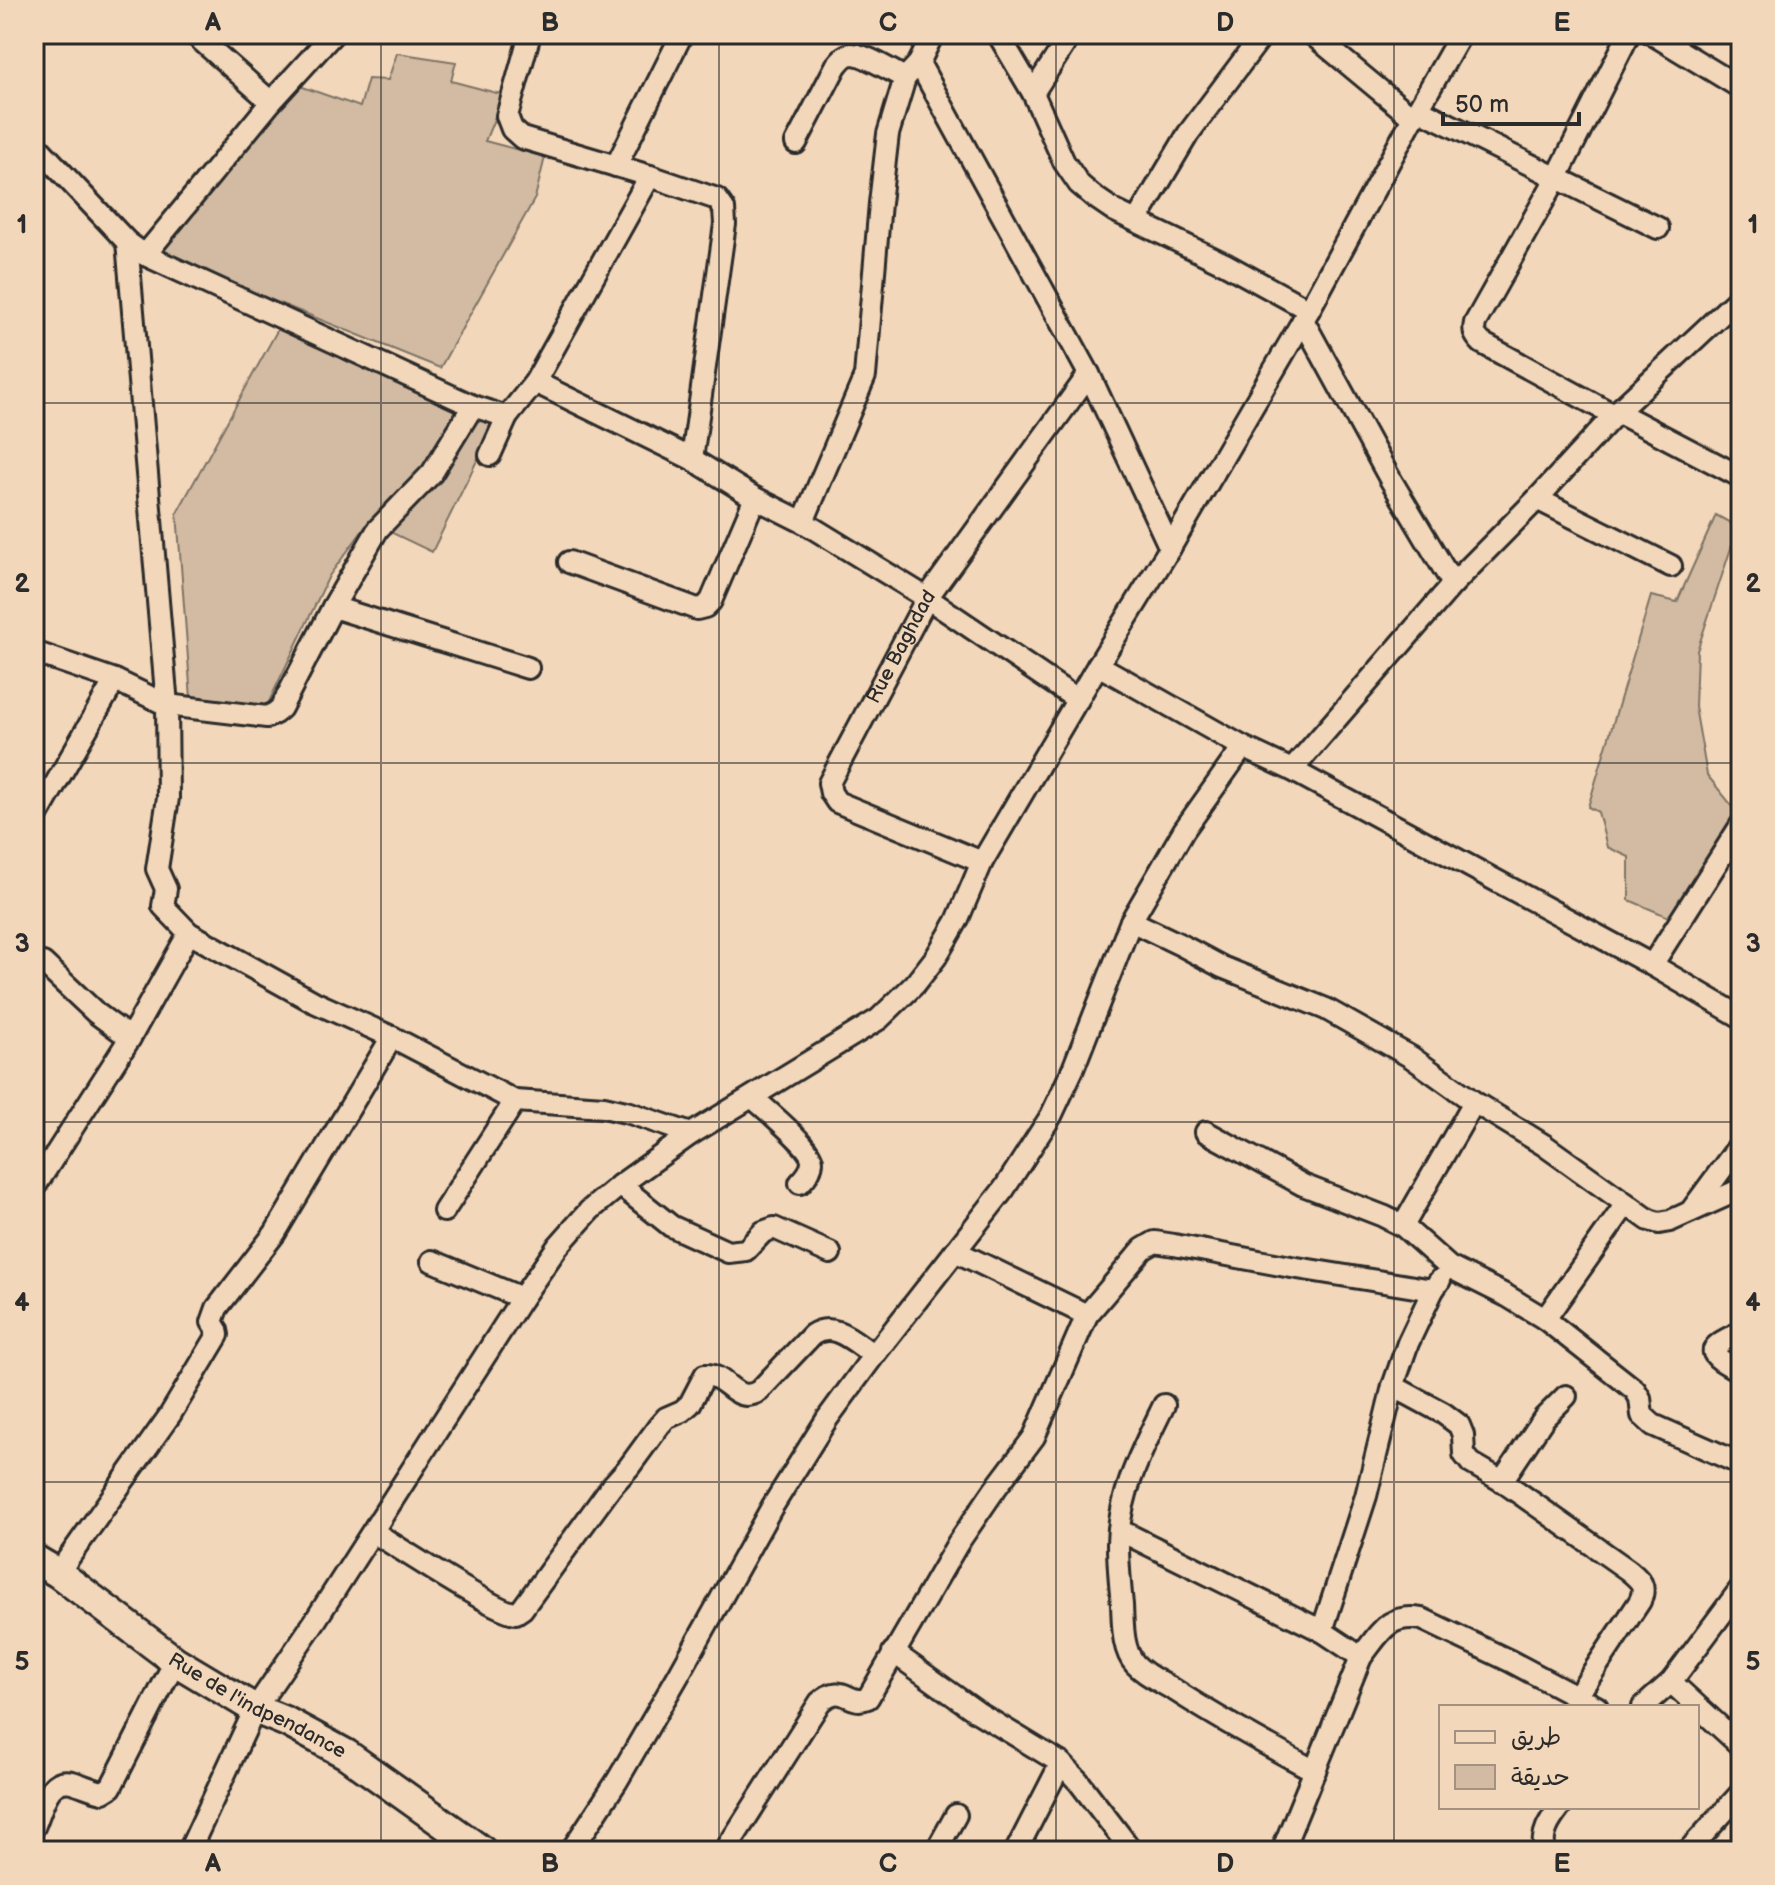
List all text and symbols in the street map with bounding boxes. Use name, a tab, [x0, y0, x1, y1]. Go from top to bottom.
text: A	[204, 8, 221, 39]
text: B	[541, 8, 559, 39]
text: C	[879, 8, 897, 39]
text: D	[1216, 8, 1234, 39]
text: E	[1554, 8, 1571, 39]
scale bar	[1443, 76, 1579, 126]
text: 50 m	[1455, 90, 1509, 119]
text: 1	[17, 210, 27, 241]
text: 1	[1748, 210, 1758, 241]
text: 2	[14, 569, 30, 600]
text: 2	[1745, 569, 1761, 600]
street label: Rue Baghdad	[861, 585, 941, 708]
text: 3	[14, 929, 30, 960]
text: 3	[1745, 929, 1761, 960]
text: 4	[14, 1288, 30, 1319]
text: 4	[1745, 1288, 1761, 1319]
text: 5	[14, 1647, 30, 1678]
text: 5	[1745, 1647, 1761, 1678]
street label: Rue de l'indpendance	[164, 1648, 350, 1764]
legend	[1439, 1705, 1699, 1809]
text: طريق	[1511, 1723, 1561, 1752]
text: حديقة	[1511, 1763, 1570, 1792]
text: A	[204, 1849, 221, 1880]
text: B	[541, 1849, 559, 1880]
text: C	[879, 1849, 897, 1880]
text: D	[1216, 1849, 1234, 1880]
text: E	[1554, 1849, 1571, 1880]

